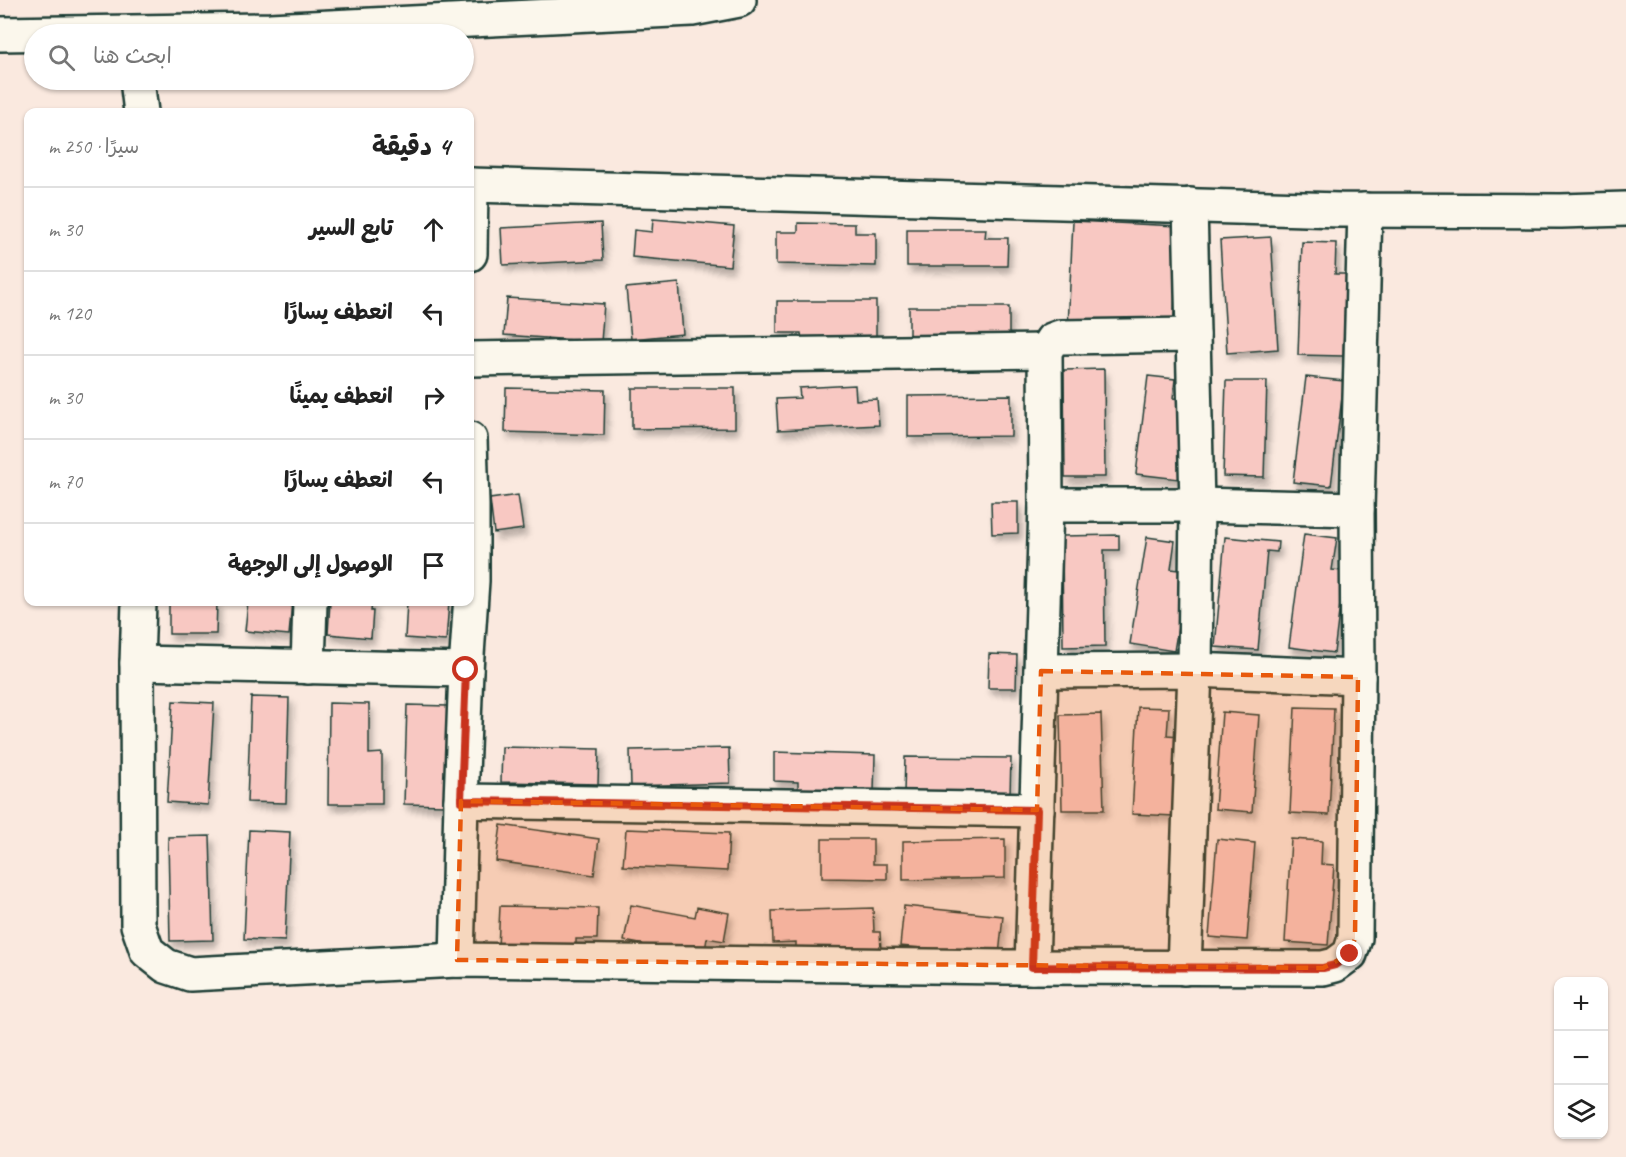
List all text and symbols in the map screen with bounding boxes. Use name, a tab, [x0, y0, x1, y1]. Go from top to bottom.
search box	[24, 24, 474, 90]
icon: search	[45, 41, 78, 74]
text: ابحث هنا	[93, 42, 172, 70]
text: 4 دقيقة	[372, 130, 450, 163]
text: سيرًا · 250 m	[48, 134, 139, 159]
icon: ahead	[417, 213, 450, 246]
text: تابع السير	[309, 214, 393, 242]
text: 30 m	[48, 217, 82, 242]
icon: left	[417, 297, 450, 330]
text: انعطف يسارًا	[284, 298, 393, 326]
text: 120 m	[48, 301, 91, 326]
icon: right	[417, 381, 450, 414]
text: انعطف يمينًا	[289, 382, 393, 410]
text: 30 m	[48, 385, 82, 410]
icon: left	[417, 465, 450, 498]
text: انعطف يسارًا	[284, 466, 393, 494]
text: 70 m	[48, 469, 82, 494]
icon: arrive	[417, 549, 450, 582]
text: الوصول إلى الوجهة	[228, 550, 393, 578]
route start	[452, 656, 478, 682]
route end	[1336, 940, 1362, 966]
map controls	[1554, 977, 1608, 1139]
button: +	[1554, 977, 1608, 1031]
button: −	[1554, 1031, 1608, 1085]
button: layers	[1554, 1085, 1608, 1139]

